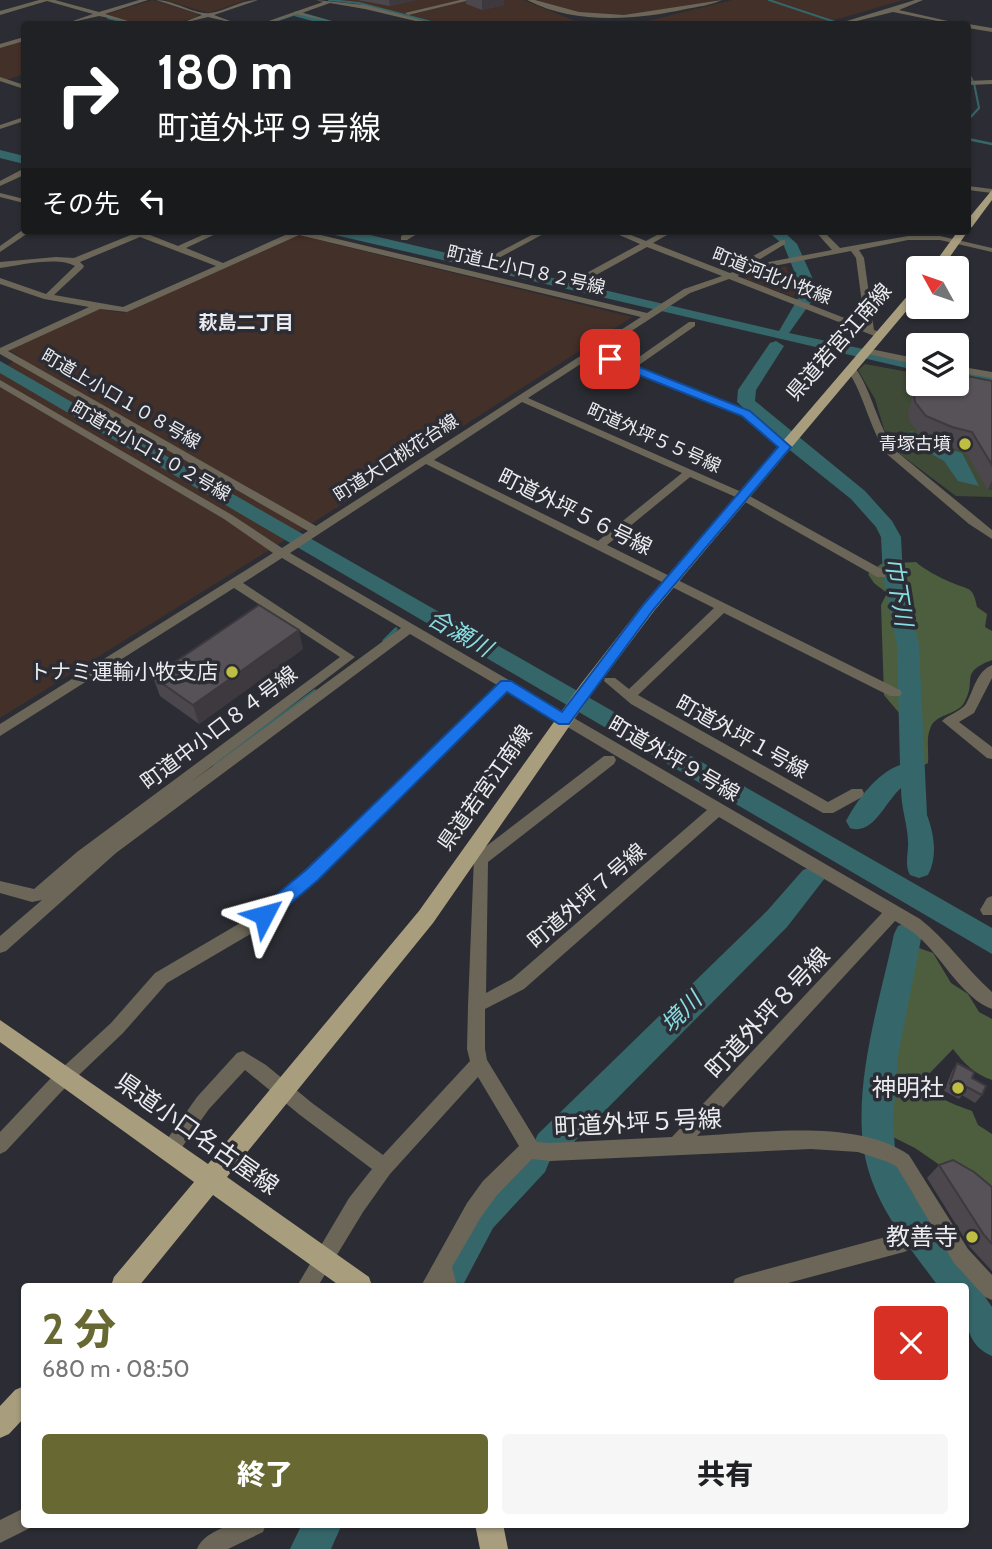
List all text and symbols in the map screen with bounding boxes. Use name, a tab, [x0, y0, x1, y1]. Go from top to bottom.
text: 180 m	[157, 42, 293, 101]
icon: right	[42, 49, 133, 140]
text: 町道外坪９号線	[157, 108, 381, 147]
icon: left	[134, 182, 172, 220]
text: その先	[42, 188, 120, 220]
street label: 町道上小口８２号線	[445, 241, 607, 299]
street label: 町道河北小牧線	[709, 243, 835, 309]
north arrow	[906, 256, 970, 318]
map controls	[906, 256, 969, 396]
street label: 県道若宮江南線	[781, 278, 896, 405]
district label: 萩島二丁目	[198, 311, 294, 334]
pin	[580, 329, 640, 389]
button: layers	[906, 333, 969, 396]
icon: arrive	[591, 340, 629, 378]
street label: 町道上小口１０８号線	[38, 344, 204, 454]
street label: 町道中小口１０２号線	[68, 396, 234, 506]
street label: 町道外坪５５号線	[584, 399, 724, 477]
street label: 町道大口桃花台線	[330, 410, 462, 506]
place label: 青塚古墳	[879, 433, 951, 455]
marker: 青塚古墳	[957, 436, 973, 452]
street label: 町道外坪５６号線	[494, 463, 656, 560]
water label: 巾下川	[880, 556, 919, 631]
water label: 合瀬川	[423, 604, 499, 664]
place label: トナミ運輸小牧支店	[29, 659, 218, 684]
street label: 町道中小口８４号線	[136, 661, 302, 794]
marker: トナミ運輸小牧支店	[224, 664, 240, 680]
street label: 町道外坪１号線	[672, 690, 813, 783]
street label: 町道外坪９号線	[604, 711, 744, 806]
street label: 県道若宮江南線	[432, 720, 537, 855]
street label: 町道外坪７号線	[523, 838, 650, 953]
position arrow	[227, 878, 301, 952]
street label: 町道外坪８号線	[700, 941, 836, 1084]
water label: 境川	[655, 984, 709, 1038]
street label: 県道小口名古屋線	[110, 1067, 284, 1201]
place label: 神明社	[872, 1073, 944, 1102]
marker: 神明社	[950, 1080, 966, 1096]
street label: 町道外坪５号線	[553, 1104, 723, 1141]
place label: 教善寺	[886, 1222, 958, 1251]
marker: 教善寺	[964, 1229, 980, 1245]
text: 2 分	[42, 1303, 116, 1355]
button: close	[874, 1306, 948, 1380]
text: 680 m · 08:50	[42, 1355, 190, 1383]
button: 終了	[42, 1434, 488, 1514]
button: 共有	[502, 1434, 948, 1514]

